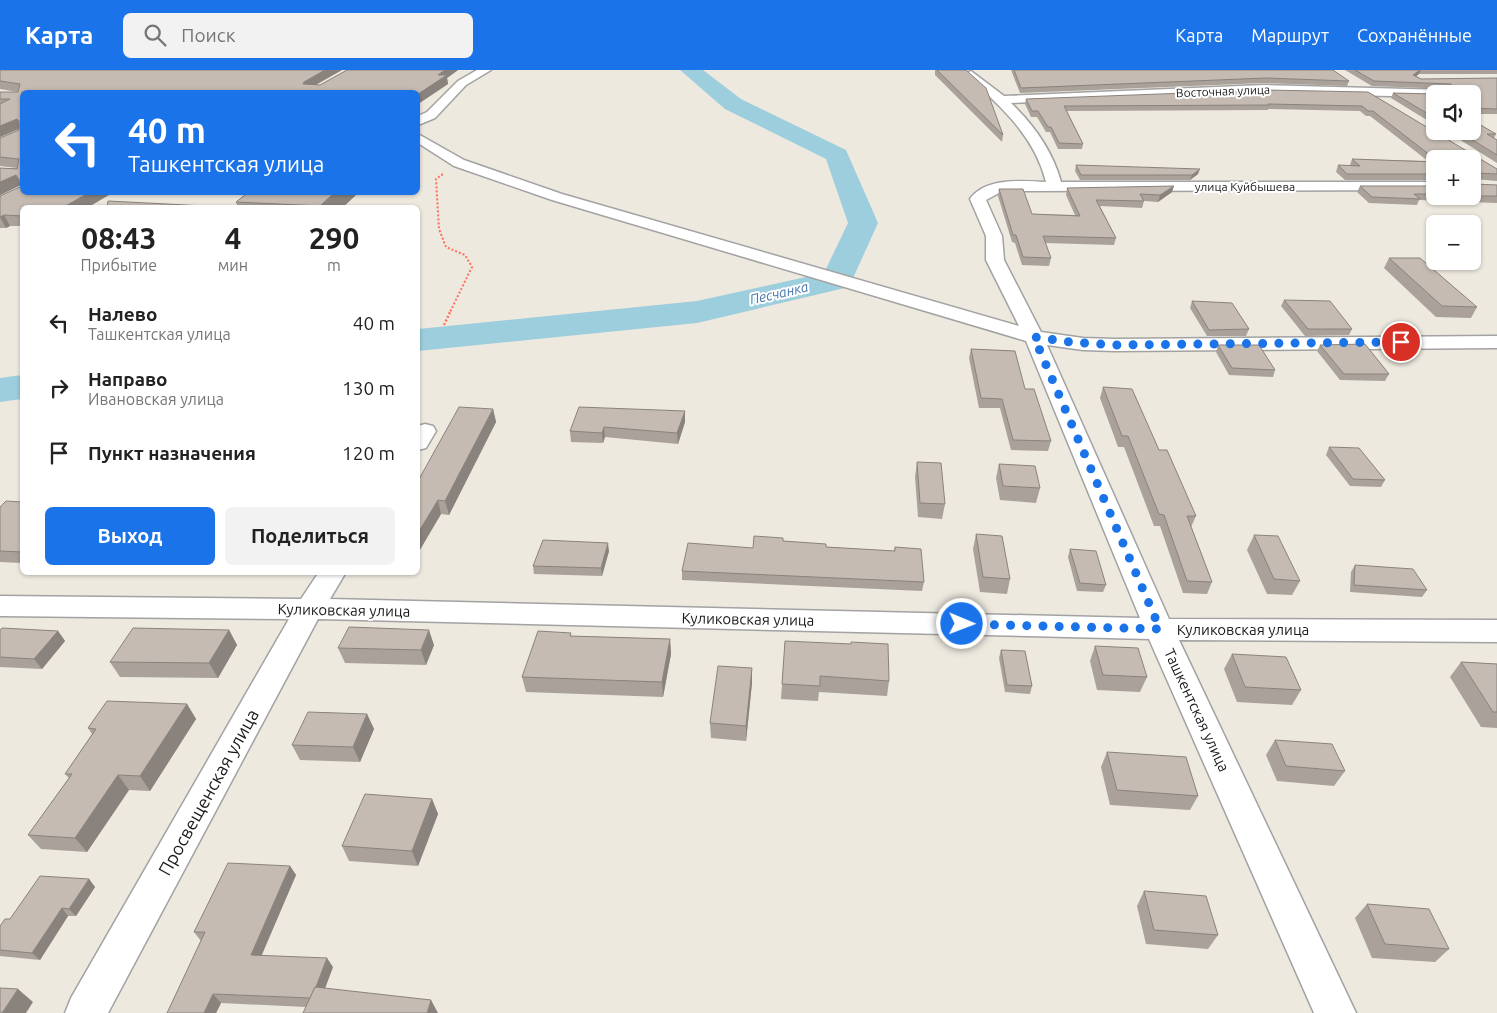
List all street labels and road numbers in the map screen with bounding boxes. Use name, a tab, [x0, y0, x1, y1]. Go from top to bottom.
street label: Восточная улица	[1176, 83, 1270, 99]
street label: улица Куйбышева	[1195, 180, 1295, 193]
street label: Куликовская улица	[278, 600, 410, 620]
street label: Куликовская улица	[682, 609, 814, 629]
street label: Куликовская улица	[1177, 621, 1309, 638]
street label: Ташкентская улица	[1161, 646, 1233, 774]
street label: Просвещенская улица	[154, 705, 262, 879]

